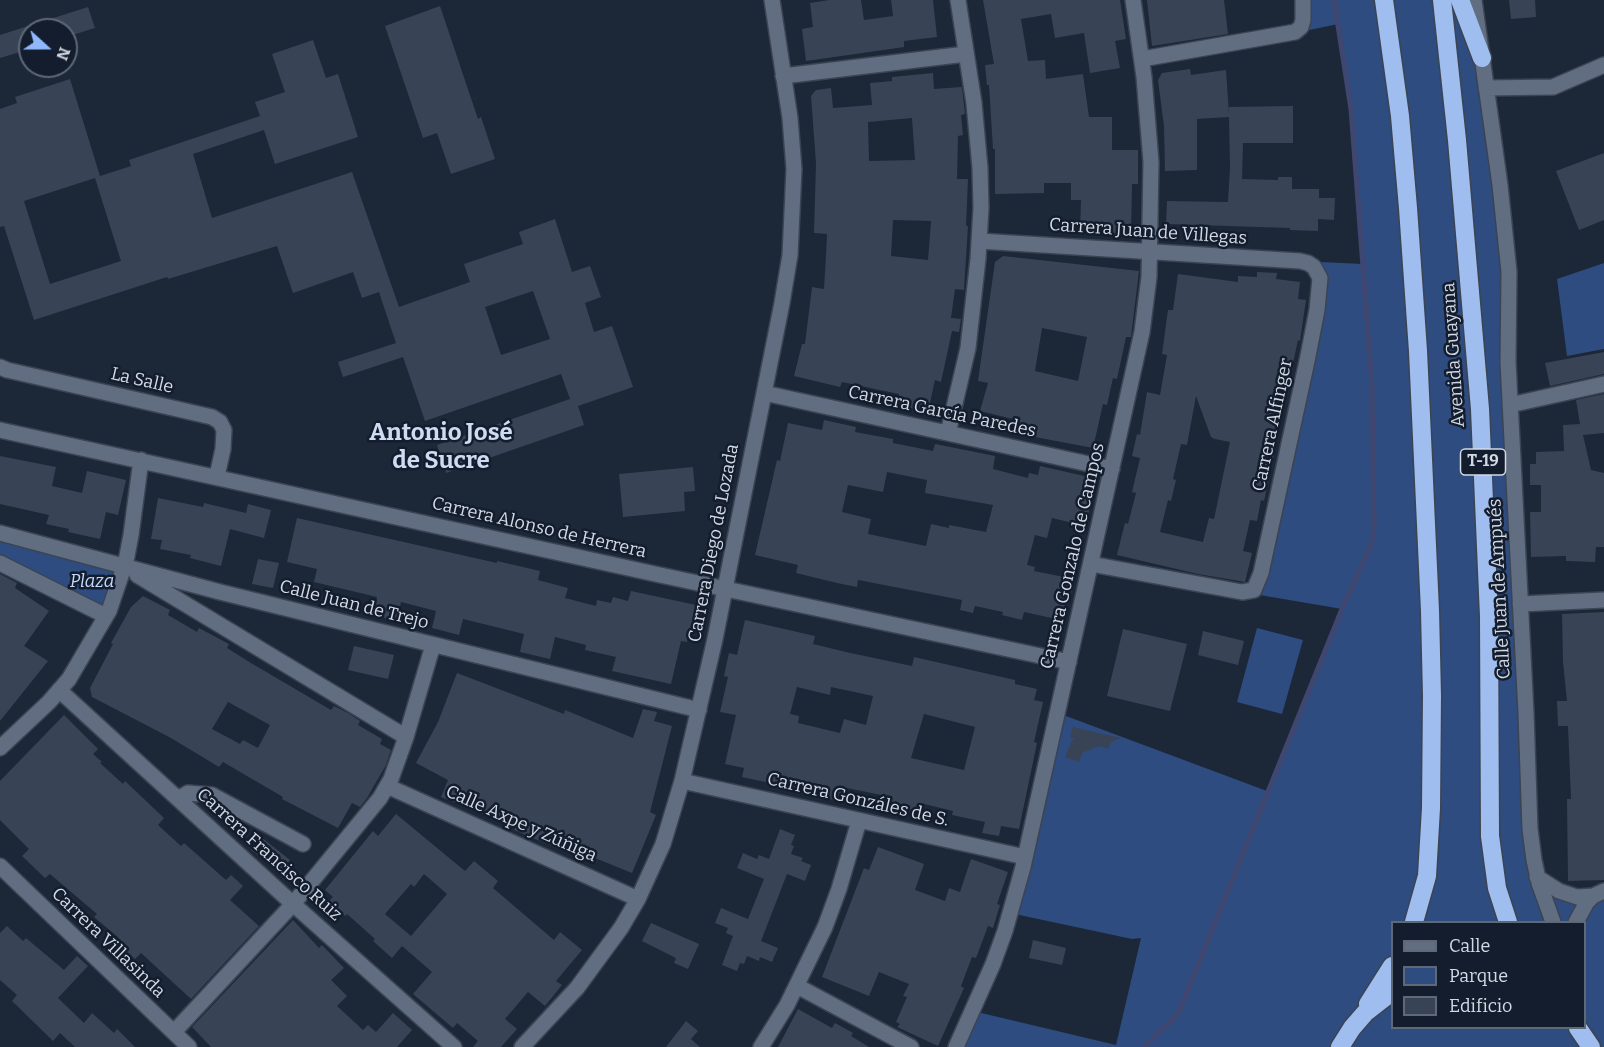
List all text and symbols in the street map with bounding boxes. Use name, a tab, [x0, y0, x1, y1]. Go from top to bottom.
north arrow	[18, 18, 78, 78]
text: N	[52, 45, 74, 63]
street label: Carrera Juan de Villegas	[1048, 214, 1248, 250]
street label: Avenida Guayana	[1438, 282, 1470, 428]
street label: Carrera Alfinger	[1248, 356, 1298, 494]
street label: La Salle	[109, 363, 175, 399]
street label: Carrera García Paredes	[846, 382, 1038, 442]
district label: Antonio José de Sucre	[369, 419, 513, 475]
street label: Carrera Gonzalo de Campos	[1036, 441, 1110, 671]
street label: Carrera Diego de Lozada	[684, 442, 744, 644]
road number: T-19	[1460, 449, 1506, 475]
street label: Carrera Alonso de Herrera	[430, 493, 648, 563]
street label: Calle Juan de Ampués	[1484, 498, 1516, 680]
park label: Plaza	[70, 571, 114, 593]
street label: Calle Juan de Trejo	[277, 576, 431, 634]
street label: Carrera Gonzáles de S.	[765, 769, 951, 831]
street label: Calle Axpe y Zúñiga	[442, 781, 600, 867]
street label: Carrera Francisco Ruiz	[192, 784, 346, 926]
street label: Carrera Villasinda	[47, 883, 169, 1003]
legend	[1391, 921, 1586, 1029]
text: Calle	[1449, 935, 1490, 957]
text: Parque	[1449, 965, 1508, 987]
text: Edificio	[1449, 995, 1512, 1017]

